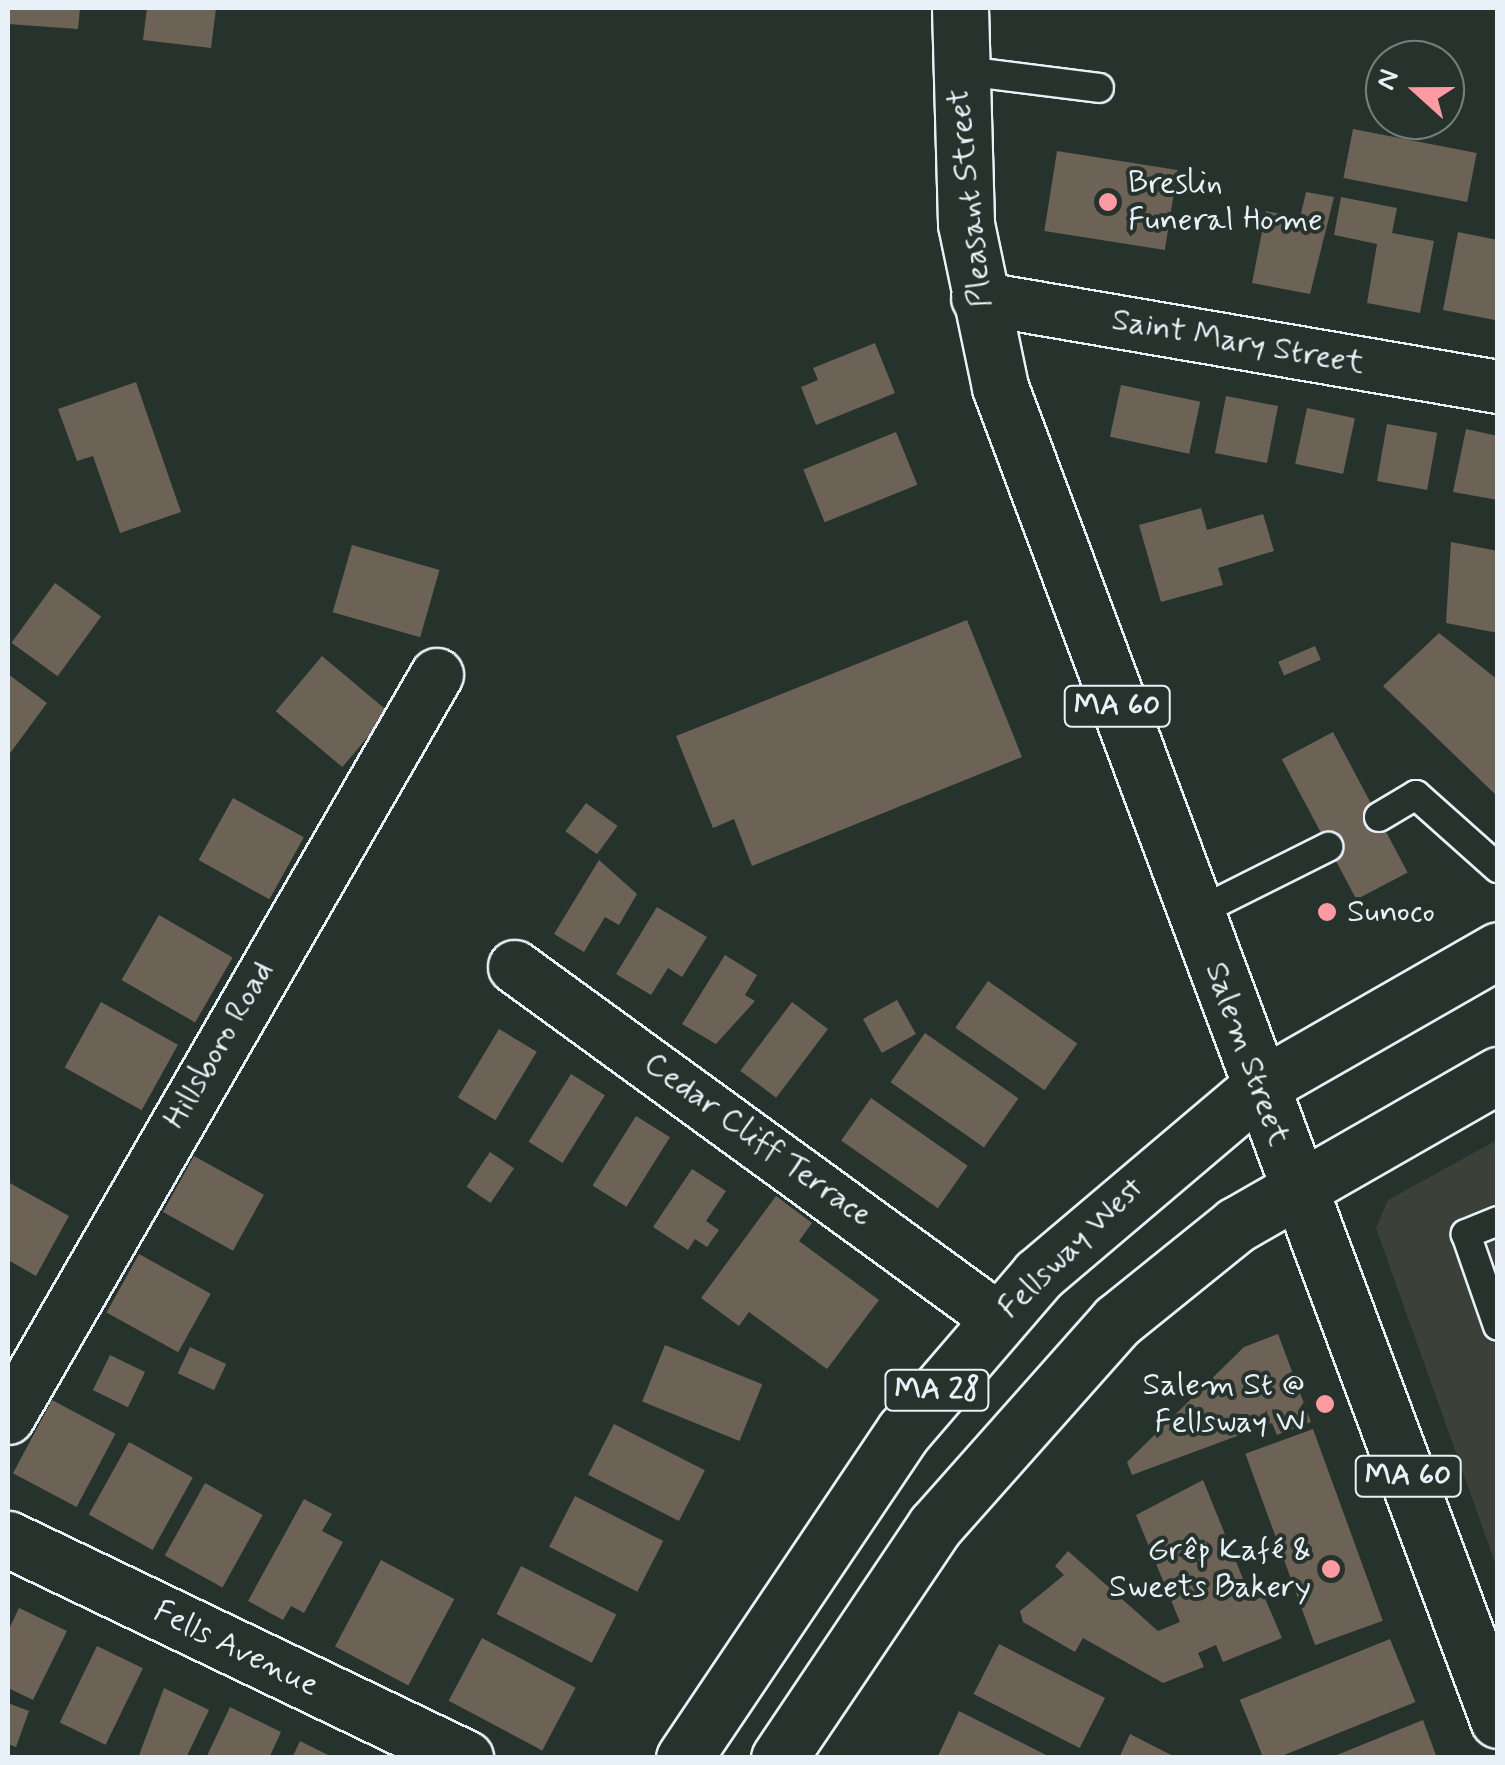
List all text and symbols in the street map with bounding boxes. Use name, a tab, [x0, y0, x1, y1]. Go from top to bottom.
north arrow	[1365, 40, 1465, 140]
text: N	[1368, 64, 1409, 95]
street label: Pleasant Street	[939, 87, 1001, 309]
place label: Breslin Funeral Home	[1128, 165, 1322, 240]
marker: Breslin Funeral Home	[1097, 191, 1119, 213]
street label: Saint Mary Street	[1109, 301, 1367, 383]
road number: MA 60	[1062, 681, 1172, 731]
place label: Sunoco	[1347, 893, 1435, 931]
marker: Sunoco	[1316, 901, 1338, 923]
street label: Hillsboro Road	[156, 954, 282, 1136]
street label: Salem Street	[1196, 957, 1298, 1151]
street label: Cedar Cliff Terrace	[637, 1045, 879, 1235]
street label: Fellsway West	[990, 1169, 1152, 1327]
road number: MA 28	[882, 1365, 992, 1415]
place label: Salem St @ Fellsway W	[1143, 1367, 1305, 1442]
marker: Salem St @ Fellsway W	[1314, 1393, 1336, 1415]
road number: MA 60	[1353, 1451, 1463, 1501]
place label: Grêp Kafé & Sweets Bakery	[1106, 1532, 1311, 1607]
marker: Grêp Kafé & Sweets Bakery	[1320, 1558, 1342, 1580]
street label: Fells Avenue	[151, 1595, 321, 1703]

